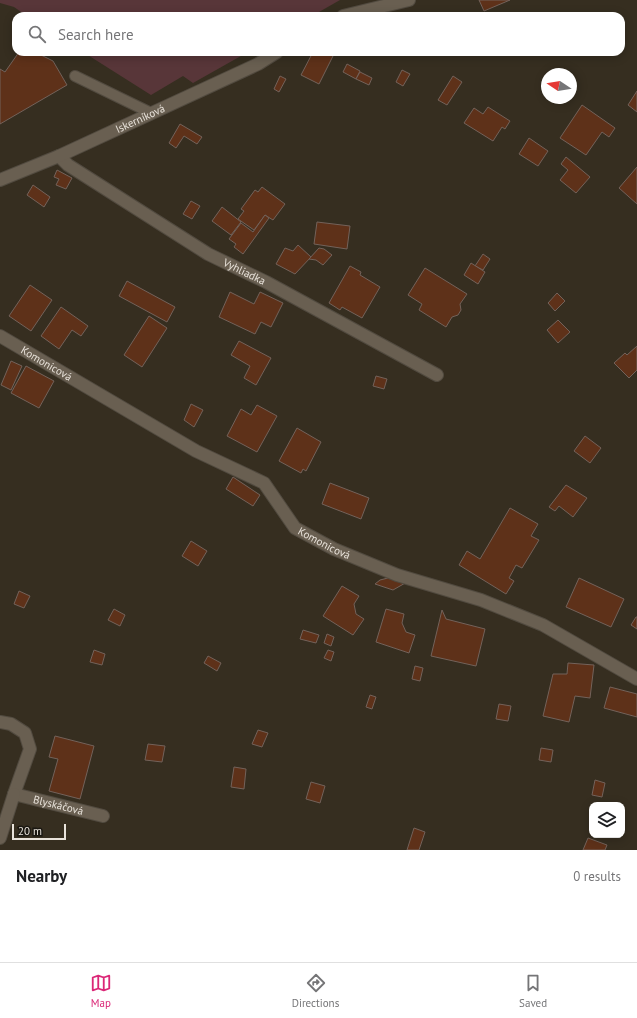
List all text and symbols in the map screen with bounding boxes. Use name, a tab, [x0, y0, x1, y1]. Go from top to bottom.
search box	[12, 12, 625, 56]
icon: search	[26, 23, 48, 45]
text: Search here	[58, 25, 134, 44]
north arrow	[541, 68, 577, 104]
street label: Iskerníková	[113, 101, 167, 136]
street label: Vyhliadka	[220, 255, 268, 288]
street label: Komonicová	[18, 343, 75, 384]
street label: Komonicová	[296, 524, 353, 562]
street label: Blyskáčová	[32, 792, 85, 818]
map controls	[589, 802, 625, 838]
button: layers	[589, 802, 625, 838]
scale bar	[12, 822, 66, 841]
text: 20 m	[18, 824, 42, 838]
text: Nearby	[16, 865, 67, 887]
text: 0 results	[573, 868, 621, 885]
tab: Map	[90, 972, 112, 1010]
tab: Directions	[292, 972, 339, 1010]
tab: Saved	[519, 972, 547, 1010]

